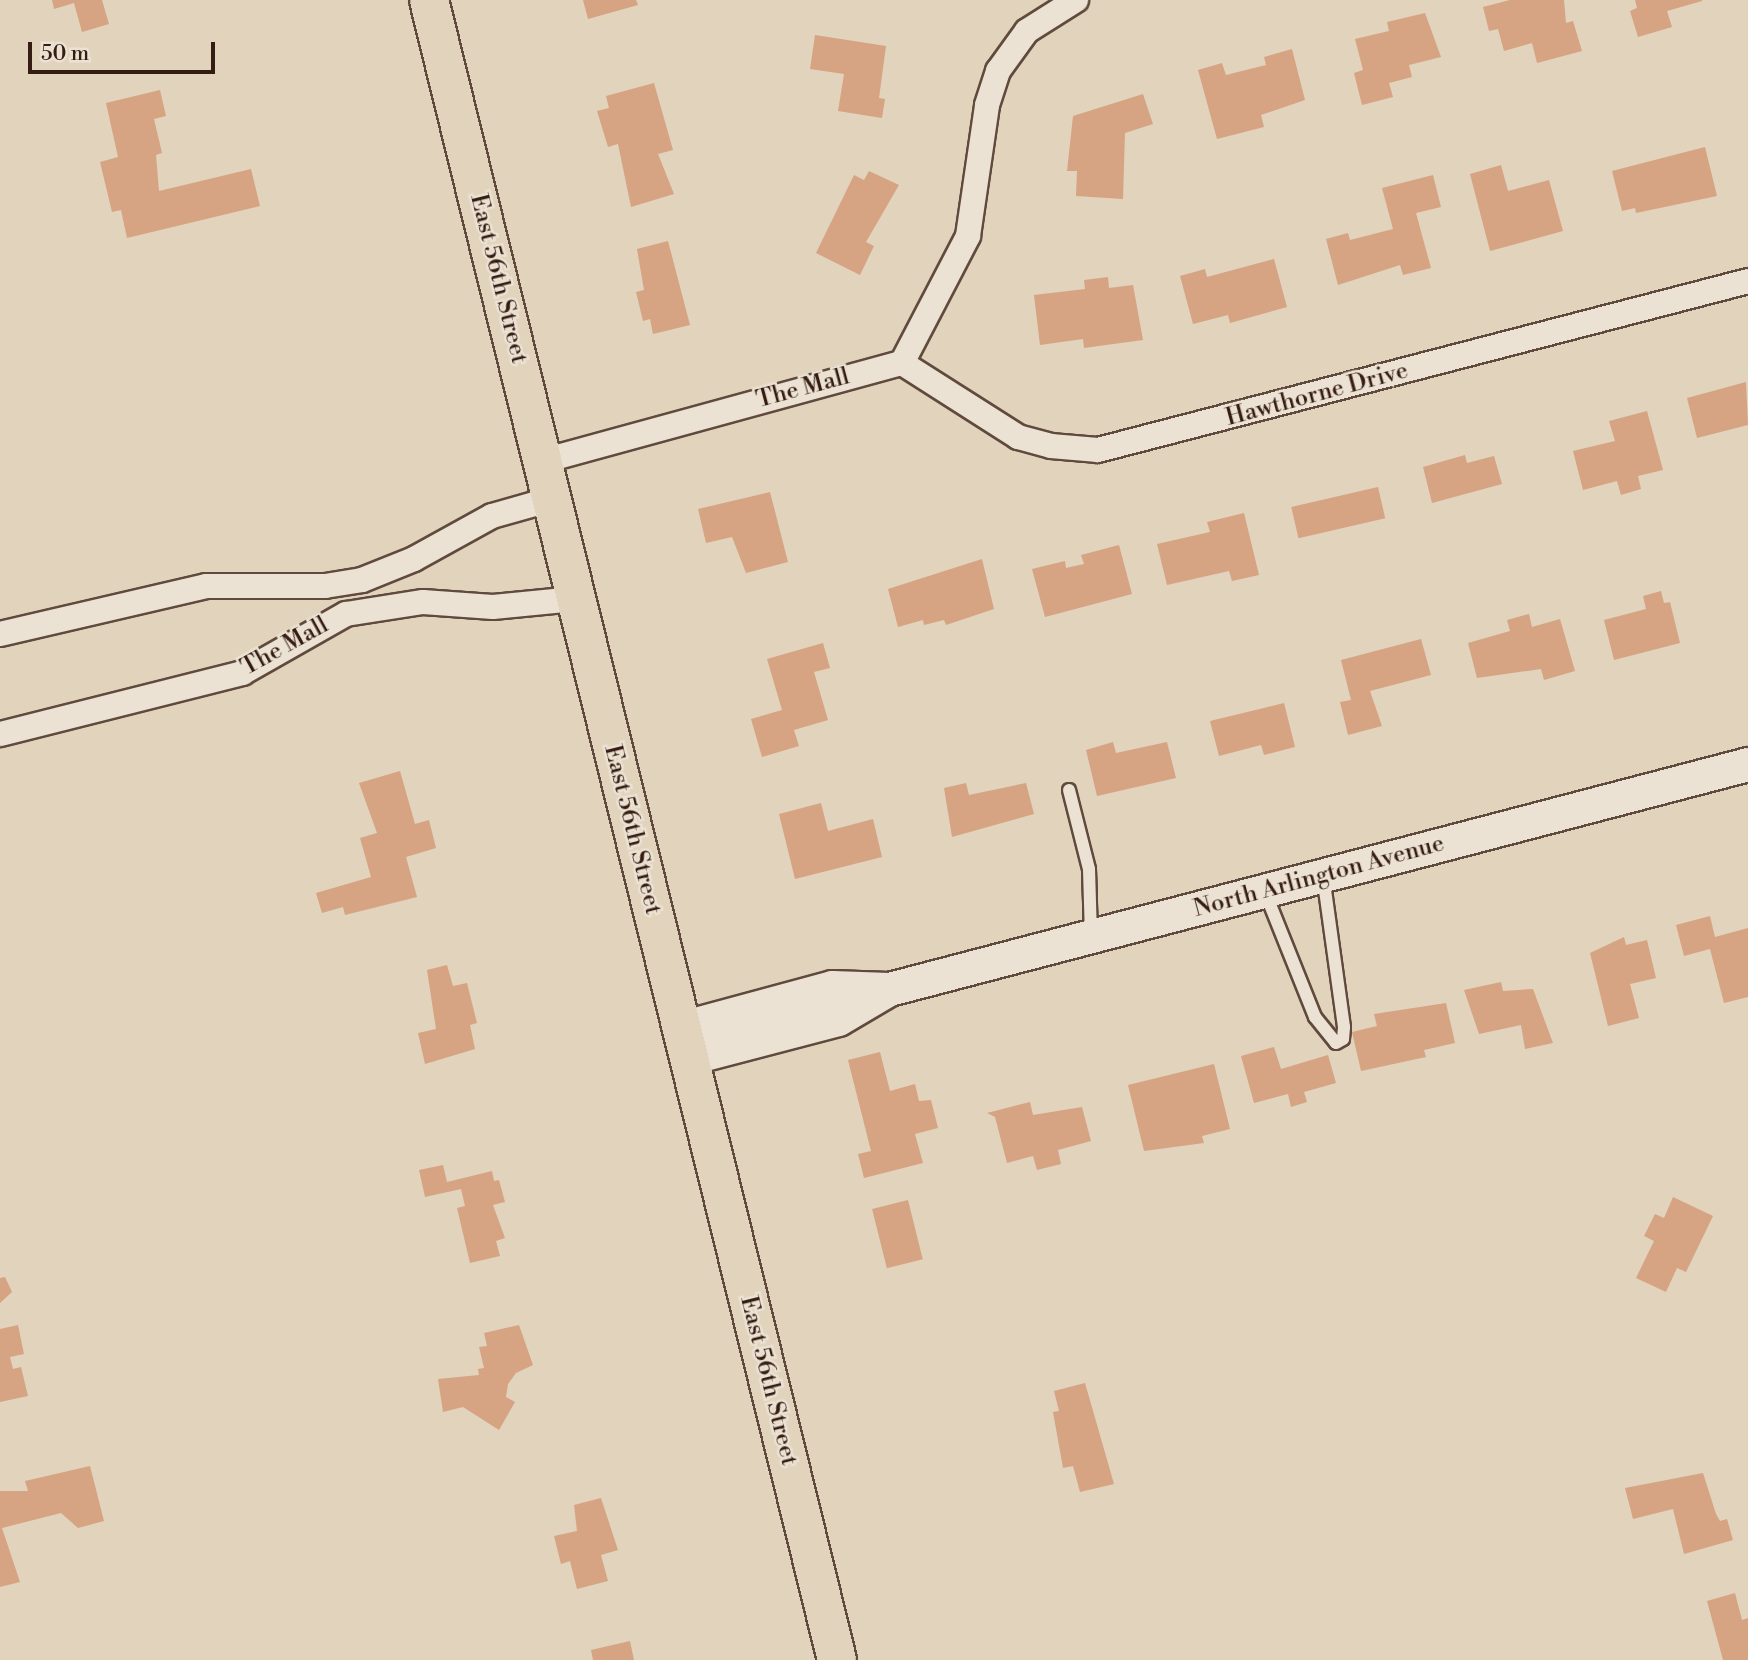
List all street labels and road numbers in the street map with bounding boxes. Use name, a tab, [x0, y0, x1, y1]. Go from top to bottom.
street label: East 56th Street	[463, 191, 533, 367]
street label: Hawthorne Drive	[1223, 357, 1411, 433]
street label: The Mall	[753, 363, 853, 415]
street label: The Mall	[236, 611, 334, 683]
street label: East 56th Street	[597, 742, 667, 918]
street label: North Arlington Avenue	[1190, 830, 1448, 924]
street label: East 56th Street	[733, 1293, 803, 1469]

